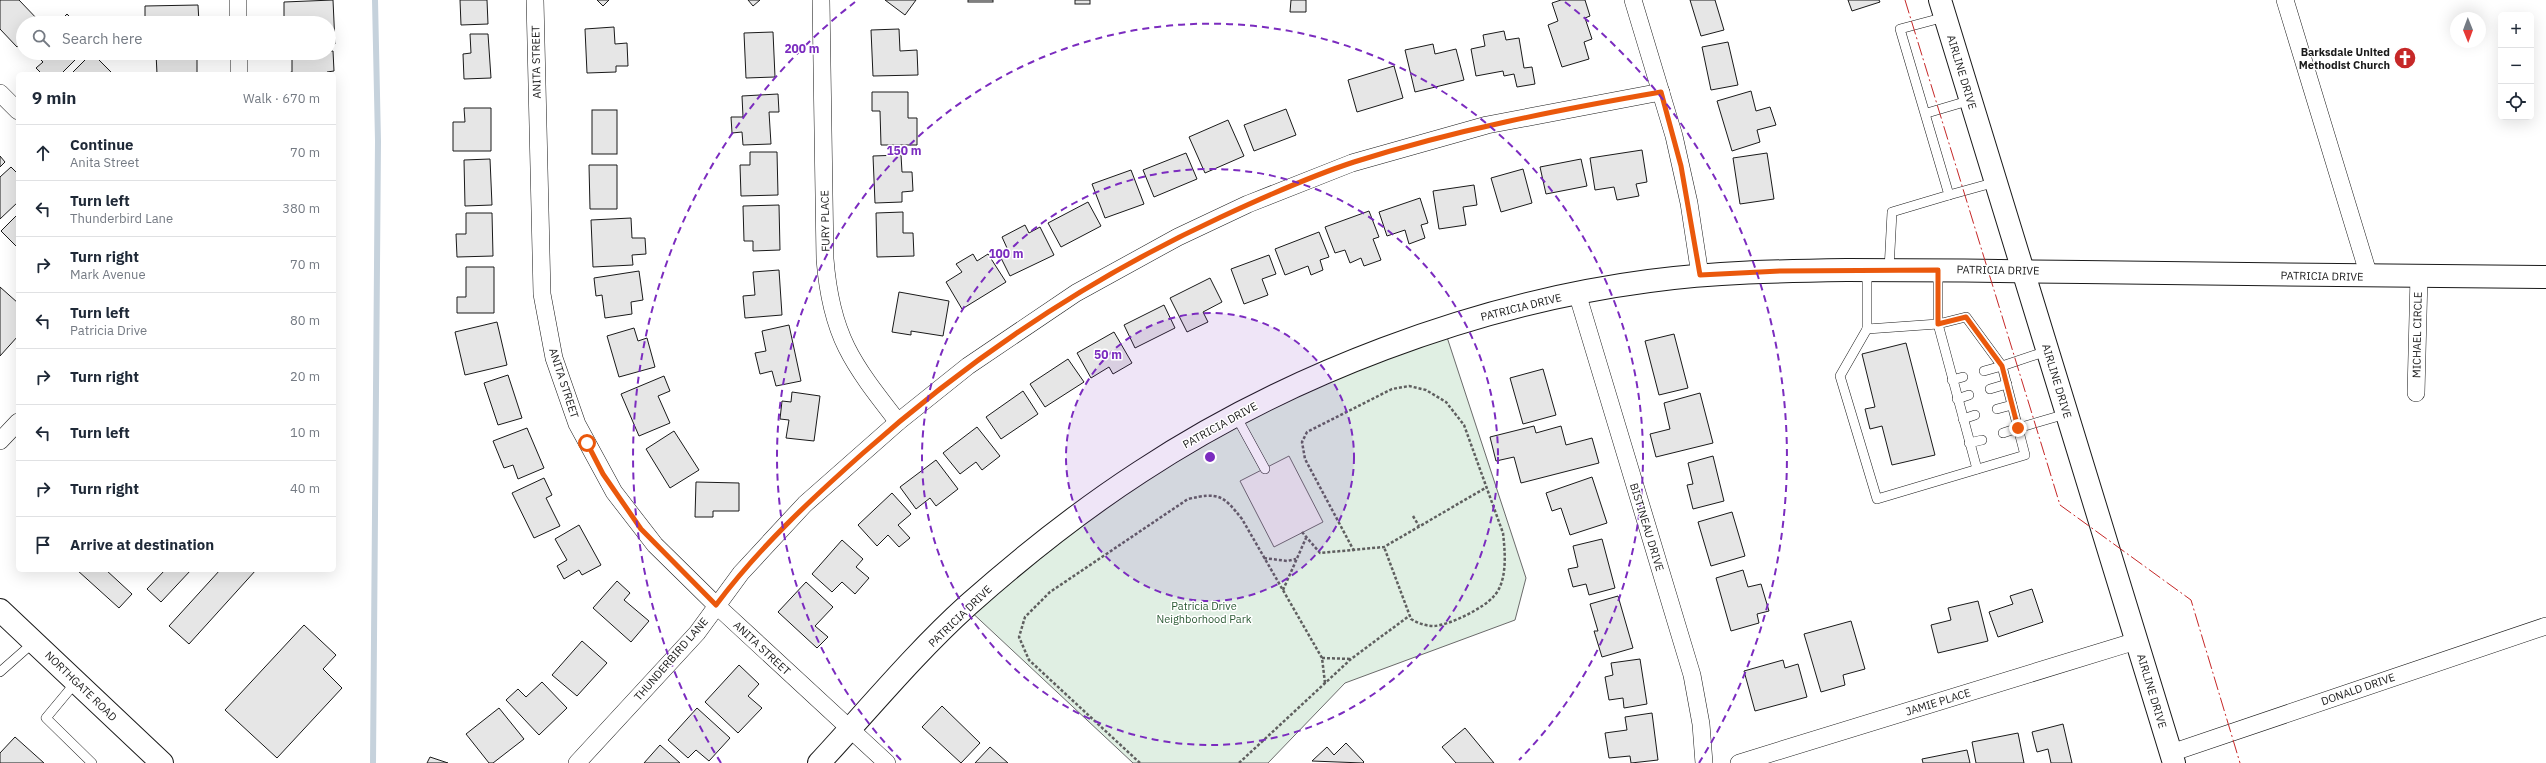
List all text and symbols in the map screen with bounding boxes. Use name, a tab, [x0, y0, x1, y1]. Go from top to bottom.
north arrow	[2450, 12, 2486, 48]
map controls	[2498, 12, 2534, 120]
button: +	[2498, 12, 2534, 48]
search box	[16, 16, 336, 60]
street label: ANITA STREET	[528, 25, 544, 99]
icon: search	[30, 27, 52, 49]
text: Search here	[62, 29, 142, 48]
street label: AIRLINE DRIVE	[1944, 33, 1980, 111]
text: 200 m	[784, 41, 820, 56]
place label: Barksdale United Methodist Church	[2299, 45, 2390, 72]
church icon: Barksdale United Methodist Church	[2392, 45, 2418, 71]
button: −	[2498, 48, 2534, 84]
button: locate	[2498, 84, 2534, 120]
text: 9 min	[32, 87, 76, 109]
text: Walk · 670 m	[243, 90, 320, 107]
text: Continue	[70, 135, 134, 154]
icon: ahead	[32, 142, 54, 164]
text: 150 m	[886, 143, 922, 158]
text: 70 m	[290, 144, 320, 161]
text: Anita Street	[70, 154, 139, 171]
street label: FURY PLACE	[817, 190, 833, 252]
text: Turn left	[70, 191, 130, 210]
icon: left	[32, 198, 54, 220]
text: 380 m	[282, 200, 320, 217]
text: Thunderbird Lane	[70, 210, 173, 227]
text: 100 m	[988, 246, 1024, 261]
text: Turn right	[70, 247, 139, 266]
icon: right	[32, 254, 54, 276]
text: 70 m	[290, 256, 320, 273]
street label: PATRICIA DRIVE	[1956, 262, 2040, 278]
text: Mark Avenue	[70, 266, 146, 283]
street label: PATRICIA DRIVE	[2280, 268, 2364, 284]
street label: PATRICIA DRIVE	[1479, 290, 1563, 324]
street label: MICHAEL CIRCLE	[2409, 292, 2425, 378]
text: Turn left	[70, 303, 130, 322]
icon: left	[32, 310, 54, 332]
text: 80 m	[290, 312, 320, 329]
text: Patricia Drive	[70, 322, 147, 339]
street label: AIRLINE DRIVE	[2039, 342, 2075, 420]
street label: ANITA STREET	[546, 346, 582, 421]
text: 50 m	[1094, 347, 1122, 362]
icon: right	[32, 366, 54, 388]
text: Turn right	[70, 367, 139, 386]
text: 20 m	[290, 368, 320, 385]
street label: PATRICIA DRIVE	[1180, 399, 1260, 451]
route end	[2009, 419, 2027, 437]
icon: left	[32, 422, 54, 444]
text: Turn left	[70, 423, 130, 442]
text: 10 m	[290, 424, 320, 441]
route start	[578, 434, 596, 452]
centre of rings	[1203, 450, 1217, 464]
icon: right	[32, 478, 54, 500]
text: Turn right	[70, 479, 139, 498]
text: 40 m	[290, 480, 320, 497]
street label: BISTINEAU DRIVE	[1627, 481, 1667, 573]
icon: arrive	[32, 534, 54, 556]
text: Arrive at destination	[70, 535, 214, 554]
street label: PATRICIA DRIVE	[925, 582, 995, 650]
park label: Patricia Drive Neighborhood Park	[1156, 599, 1252, 626]
street label: THUNDERBIRD LANE	[631, 615, 711, 703]
street label: ANITA STREET	[731, 618, 794, 679]
street label: NORTHGATE ROAD	[42, 648, 120, 724]
street label: AIRLINE DRIVE	[2134, 652, 2170, 730]
street label: DONALD DRIVE	[2319, 670, 2397, 708]
street label: JAMIE PLACE	[1904, 685, 1972, 719]

